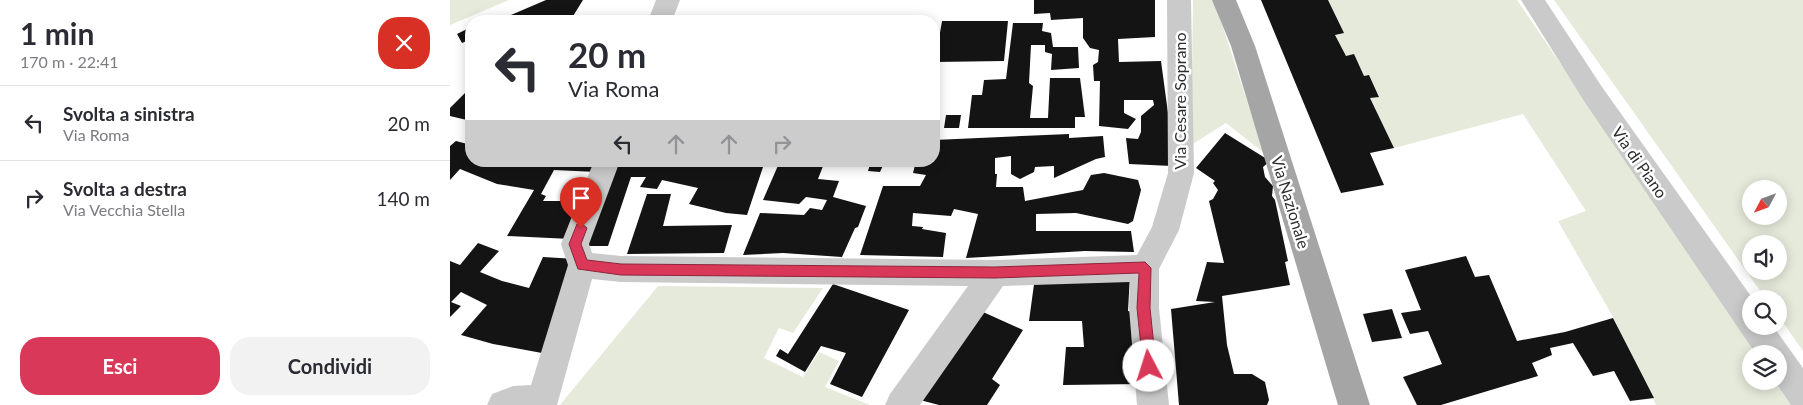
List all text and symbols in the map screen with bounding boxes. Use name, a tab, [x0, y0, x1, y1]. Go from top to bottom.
text: 1 min	[20, 15, 94, 51]
button: close	[378, 17, 430, 69]
text: 20 m	[568, 33, 646, 75]
street label: Via Cesare Soprano	[1170, 33, 1189, 169]
icon: left	[485, 35, 550, 100]
text: 170 m · 22:41	[20, 52, 119, 71]
text: Via Roma	[568, 75, 659, 102]
text: Svolta a sinistra	[63, 102, 195, 125]
icon: left	[20, 109, 48, 137]
text: 20 m	[387, 112, 430, 135]
street label: Via di Piano	[1608, 123, 1672, 201]
text: Via Roma	[63, 125, 129, 144]
icon: left	[609, 130, 637, 158]
icon: ahead	[662, 130, 690, 158]
icon: ahead	[715, 130, 743, 158]
icon: right	[768, 130, 796, 158]
street label: Via Nazionale	[1268, 153, 1314, 251]
text: Svolta a destra	[63, 177, 187, 200]
pin	[560, 177, 602, 228]
north arrow	[1742, 180, 1788, 225]
map controls	[1742, 180, 1787, 390]
icon: right	[20, 184, 48, 212]
icon: arrive	[567, 184, 595, 212]
text: 140 m	[376, 187, 430, 210]
text: Via Vecchia Stella	[63, 200, 185, 219]
button: sound	[1742, 235, 1787, 280]
button: search	[1742, 290, 1787, 335]
button: Esci	[20, 337, 220, 395]
button: Condividi	[230, 337, 430, 395]
position arrow	[1122, 339, 1174, 391]
button: layers	[1742, 345, 1787, 390]

